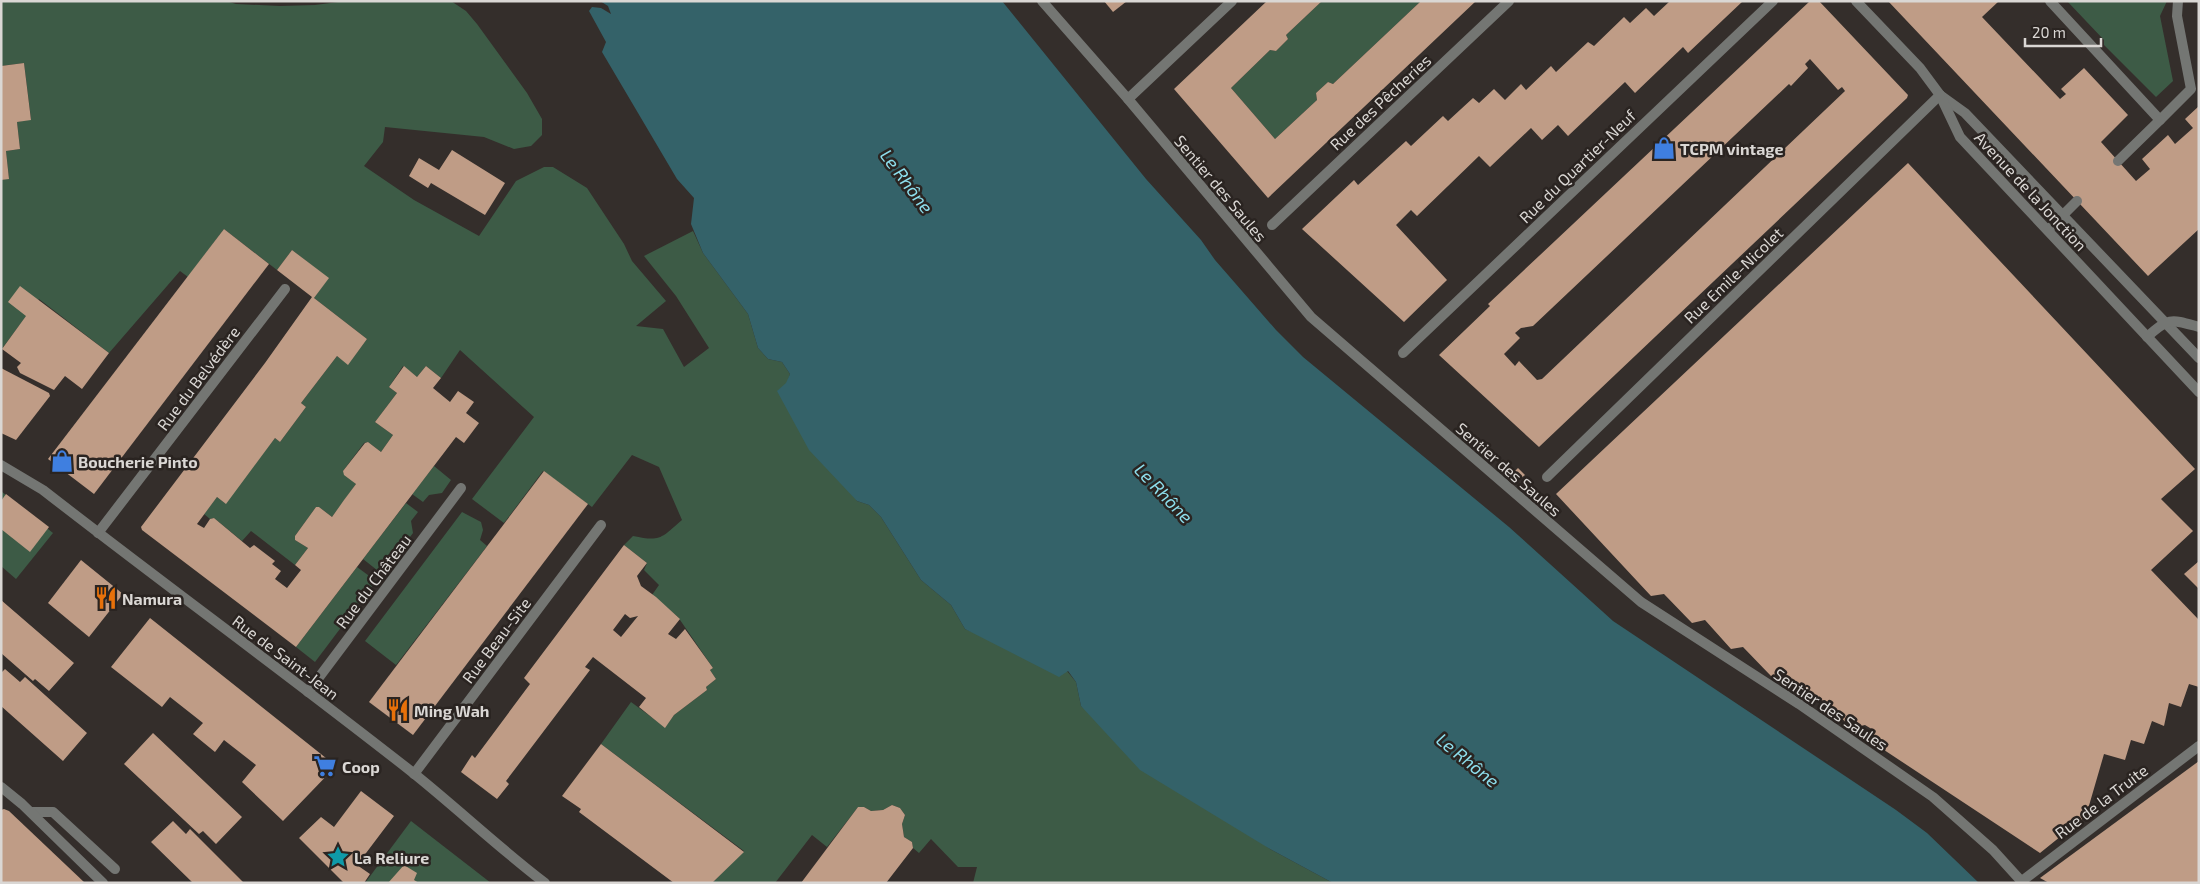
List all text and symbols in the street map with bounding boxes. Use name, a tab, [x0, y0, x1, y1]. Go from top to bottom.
scale bar	[2025, 15, 2101, 47]
text: 20 m	[2032, 23, 2066, 41]
street label: Rue des Pêcheries	[1325, 50, 1435, 154]
street label: Rue du Quartier-Neuf	[1515, 105, 1641, 227]
street label: Avenue de la Jonction	[1971, 128, 2091, 254]
street label: Sentier des Saules	[1171, 131, 1271, 245]
shop icon: TCPM vintage	[1651, 135, 1677, 161]
place label: TCPM vintage	[1680, 139, 1784, 158]
water label: Le Rhône	[876, 145, 938, 218]
street label: Rue Emile-Nicolet	[1680, 223, 1786, 327]
street label: Rue du Belvédère	[153, 322, 243, 434]
street label: Sentier des Saules	[1453, 418, 1565, 520]
shop icon: Boucherie Pinto	[49, 448, 75, 474]
place label: Boucherie Pinto	[78, 452, 198, 471]
water label: Le Rhône	[1130, 459, 1198, 528]
street label: Rue du Château	[331, 530, 415, 632]
restaurant icon: Namura	[93, 585, 119, 611]
place label: Namura	[122, 589, 182, 608]
street label: Rue Beau-Site	[458, 593, 534, 687]
street label: Rue de Saint-Jean	[229, 611, 343, 703]
street label: Sentier des Saules	[1771, 664, 1891, 754]
restaurant icon: Ming Wah	[385, 697, 411, 723]
place label: Ming Wah	[414, 701, 489, 720]
water label: Le Rhône	[1432, 728, 1504, 792]
supermarket icon: Coop	[312, 753, 338, 779]
place label: Coop	[342, 757, 380, 776]
street label: Rue de la Truite	[2051, 760, 2151, 842]
place icon: La Reliure	[325, 844, 351, 870]
place label: La Reliure	[354, 848, 429, 867]

